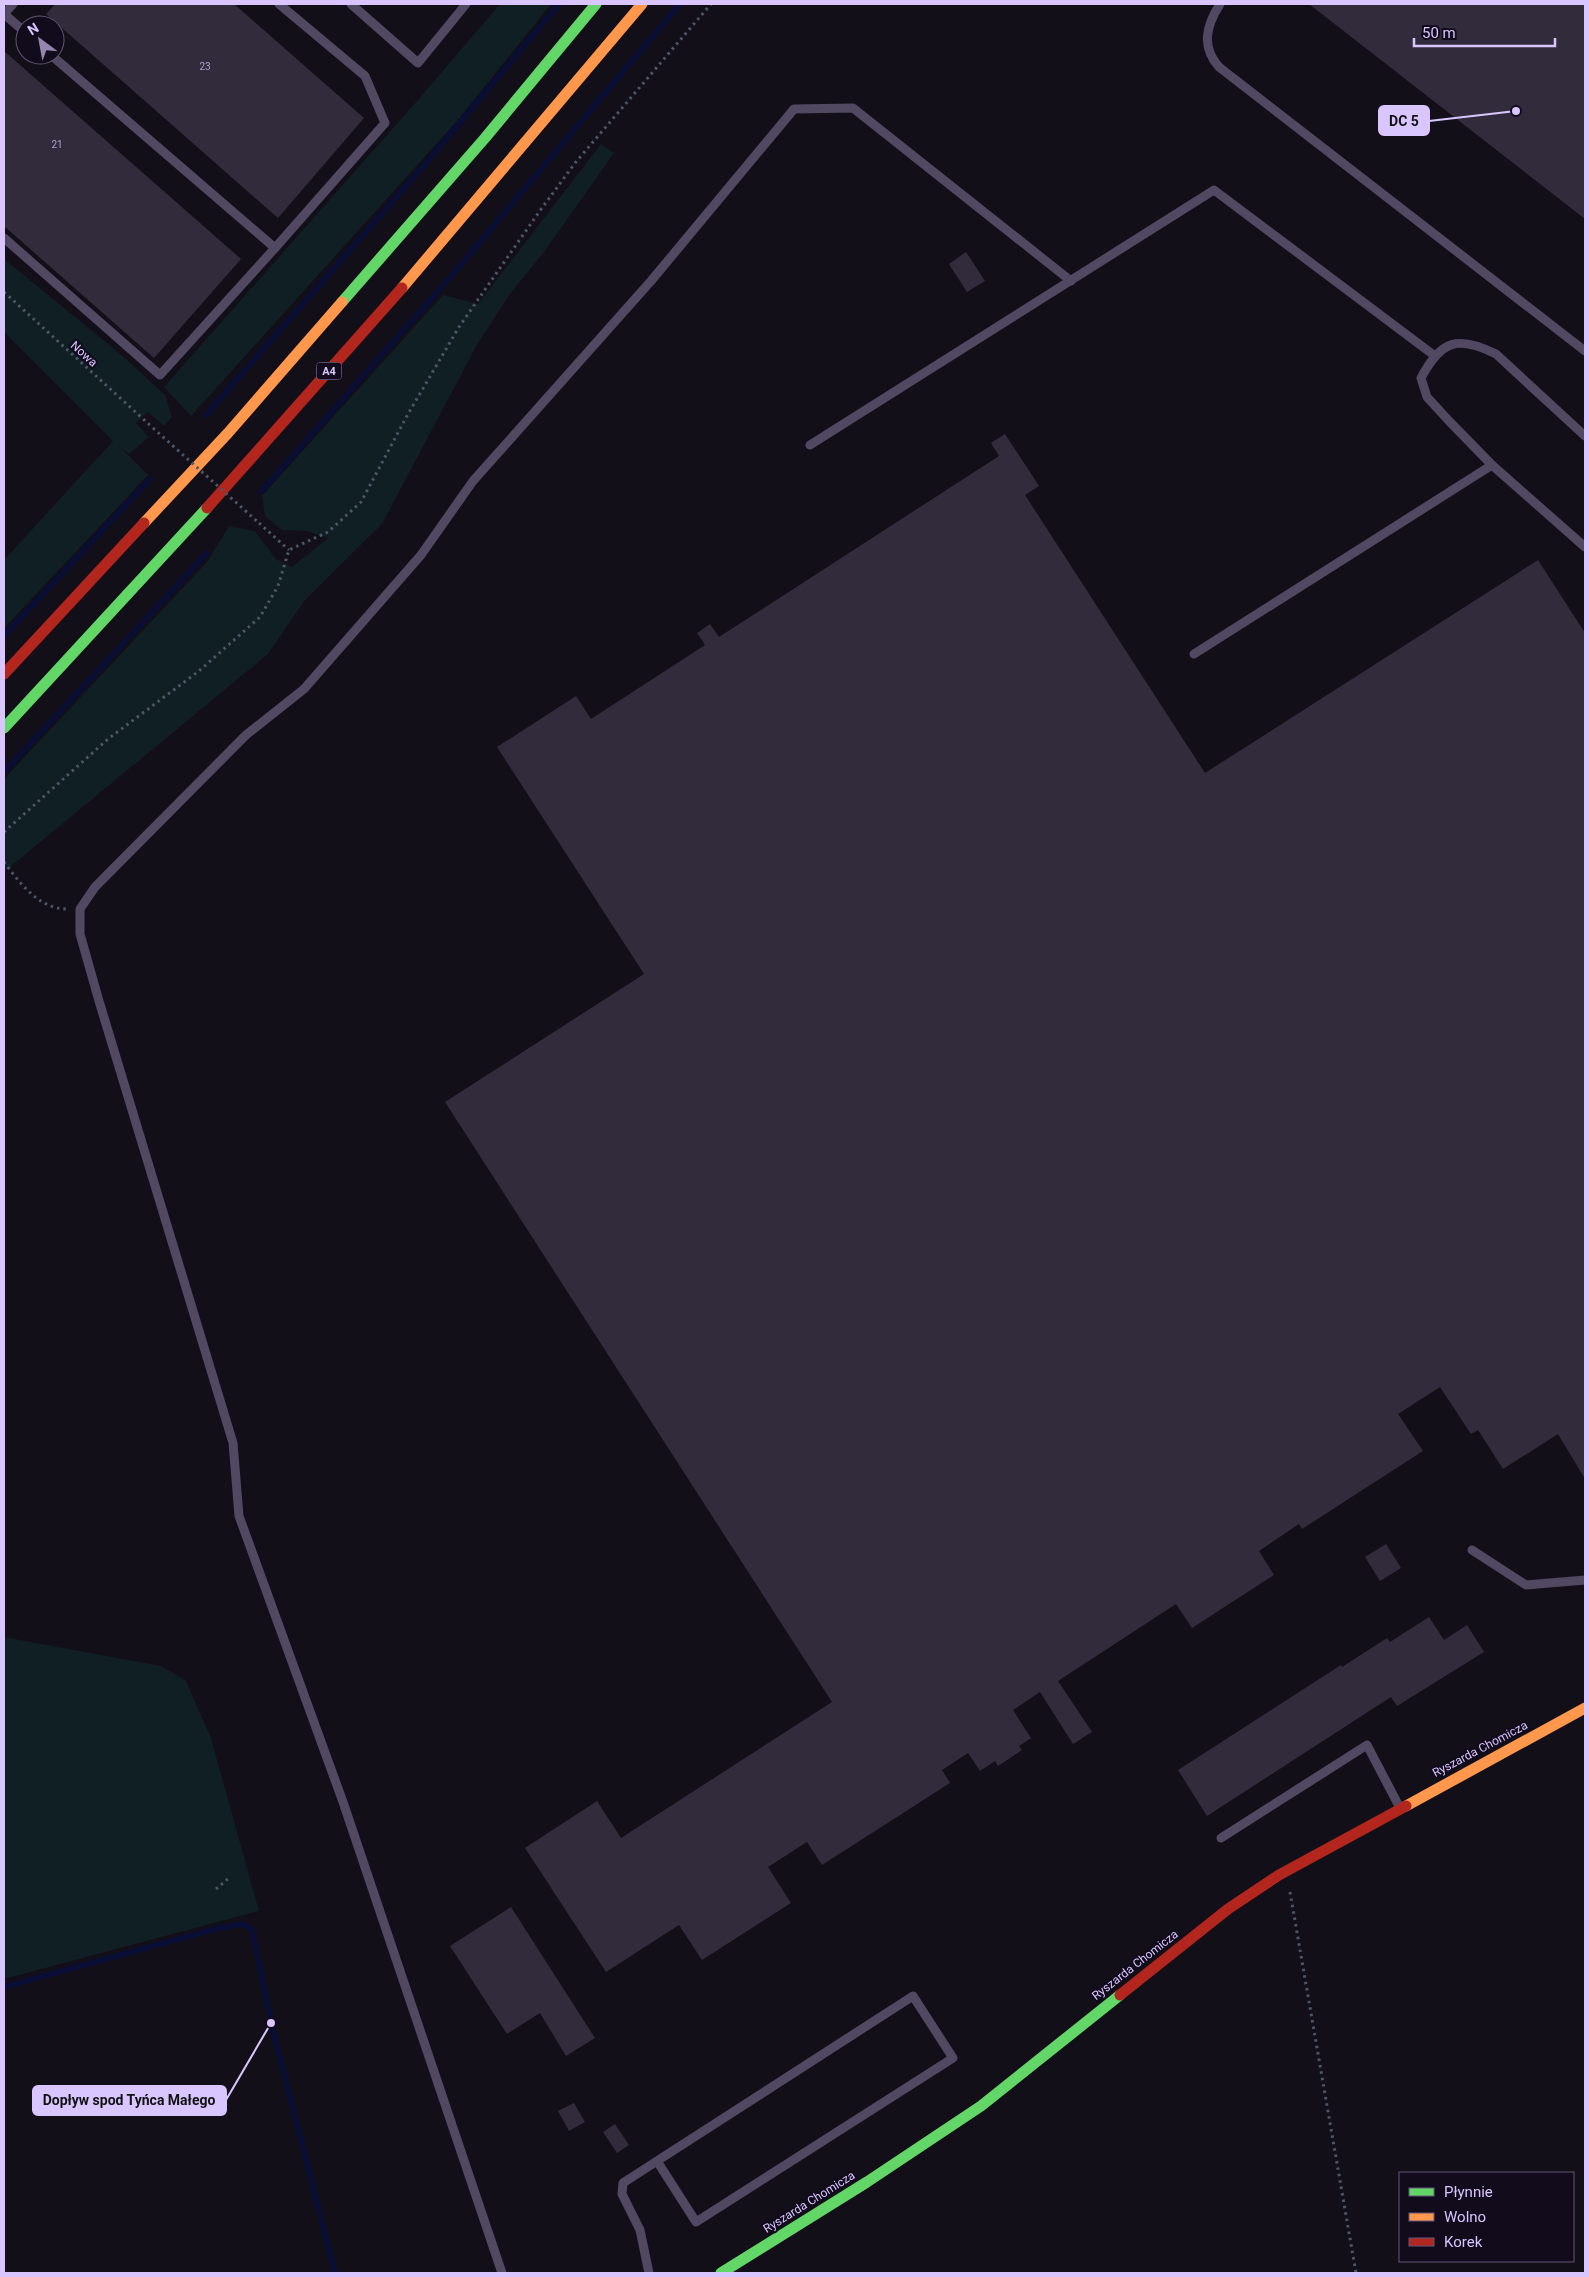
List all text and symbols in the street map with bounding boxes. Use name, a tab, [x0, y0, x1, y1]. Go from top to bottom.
north arrow	[15, 15, 65, 65]
scale bar	[1414, 15, 1555, 47]
text: N	[25, 20, 42, 38]
text: 50 m	[1422, 24, 1456, 42]
house number: 23	[199, 61, 211, 72]
callout: DC 5	[1379, 106, 1429, 135]
text: DC 5	[1389, 113, 1419, 129]
house number: 21	[51, 139, 63, 150]
street label: Nowa	[68, 338, 100, 370]
road number: A4	[316, 362, 342, 380]
street label: Ryszarda Chomicza	[1430, 1718, 1530, 1780]
street label: Ryszarda Chomicza	[1089, 1927, 1181, 2003]
callout: Dopływ spod Tyńca Małego	[33, 2086, 226, 2115]
text: Dopływ spod Tyńca Małego	[43, 2092, 215, 2108]
street label: Ryszarda Chomicza	[761, 2168, 857, 2236]
legend	[1399, 2172, 1574, 2262]
text: Płynnie	[1444, 2183, 1493, 2201]
text: Wolno	[1444, 2208, 1486, 2226]
text: Korek	[1444, 2233, 1483, 2251]

